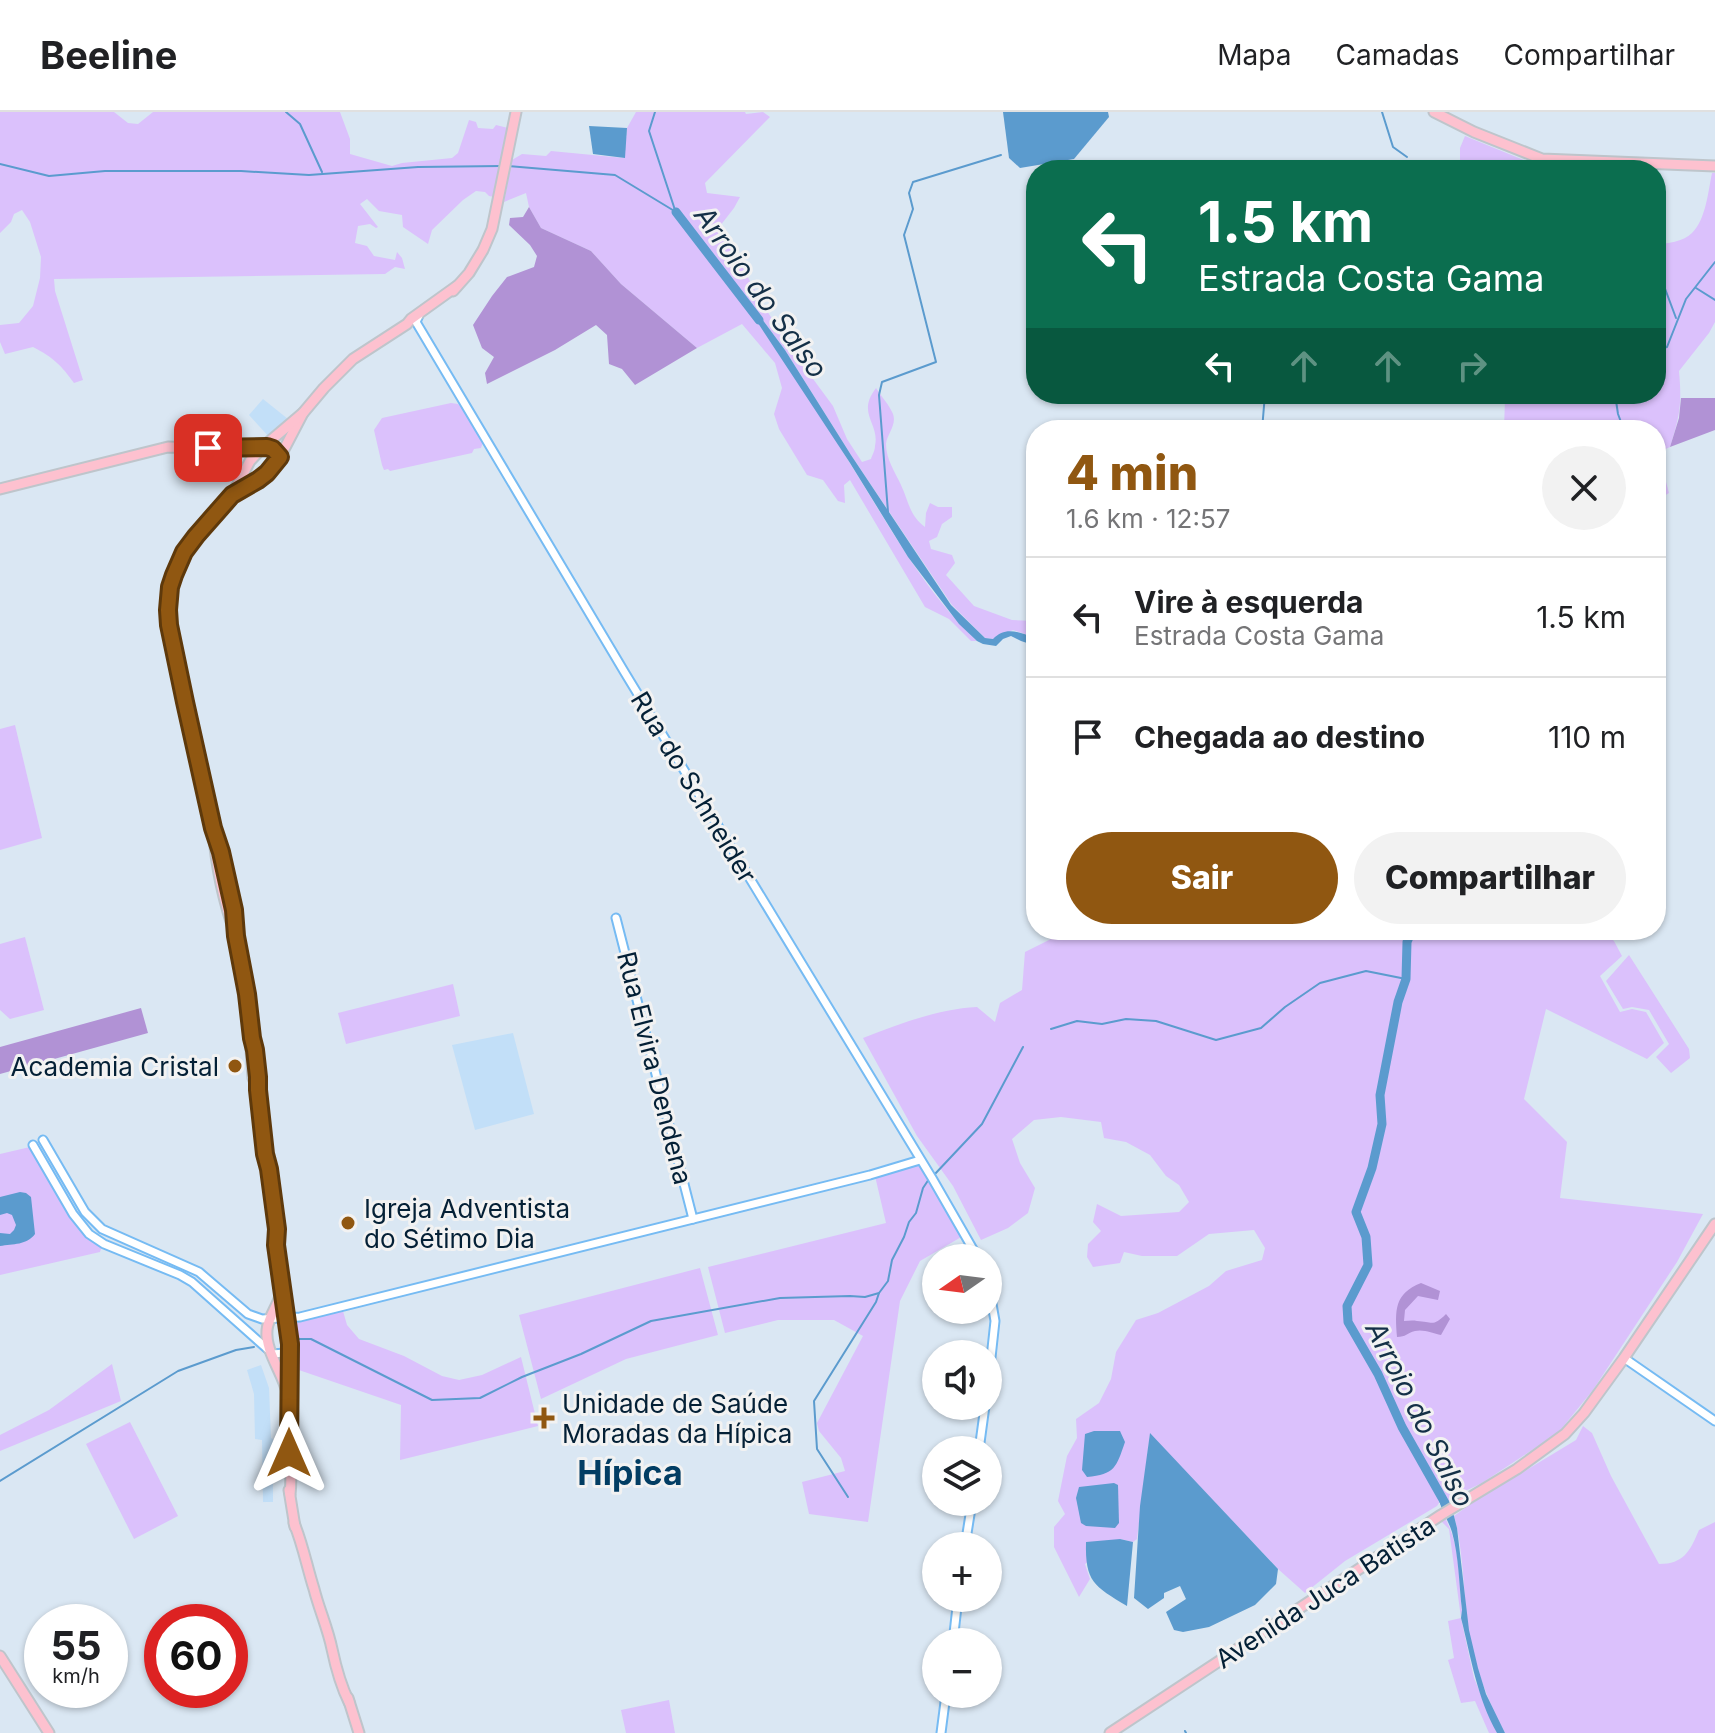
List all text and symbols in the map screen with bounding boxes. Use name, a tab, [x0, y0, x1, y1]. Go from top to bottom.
text: Beeline	[40, 32, 177, 78]
text: Mapa	[1217, 38, 1291, 72]
text: Camadas	[1335, 38, 1460, 72]
text: Compartilhar	[1504, 38, 1675, 72]
text: 1.5 km	[1198, 188, 1373, 256]
icon: left	[1066, 192, 1170, 296]
water label: Arroio do Salso	[687, 199, 835, 385]
text: Estrada Costa Gama	[1198, 256, 1545, 300]
icon: left	[1198, 344, 1242, 388]
icon: ahead	[1282, 344, 1326, 388]
icon: ahead	[1366, 344, 1410, 388]
icon: right	[1450, 344, 1494, 388]
pin	[174, 414, 242, 482]
icon: arrive	[186, 426, 230, 470]
text: 4 min	[1066, 443, 1198, 502]
button: close	[1542, 446, 1626, 530]
text: 1.6 km · 12:57	[1066, 503, 1230, 534]
text: Vire à esquerda	[1134, 584, 1363, 620]
icon: left	[1066, 595, 1110, 639]
text: 1.5 km	[1536, 599, 1626, 635]
text: Estrada Costa Gama	[1134, 620, 1384, 651]
street label: Rua do Schneider	[625, 686, 763, 888]
icon: arrive	[1066, 715, 1110, 759]
text: Chegada ao destino	[1134, 719, 1425, 755]
text: 110 m	[1548, 719, 1626, 755]
button: Sair	[1066, 832, 1338, 924]
button: Compartilhar	[1354, 832, 1626, 924]
street label: Rua Elvira Dendena	[611, 948, 699, 1188]
place label: Academia Cristal	[11, 1051, 219, 1082]
marker: Academia Cristal	[226, 1057, 244, 1075]
place label: Igreja Adventista do Sétimo Dia	[364, 1193, 570, 1254]
marker: Igreja Adventista do Sétimo Dia	[339, 1214, 357, 1232]
north arrow	[922, 1244, 1002, 1324]
map controls	[922, 1244, 1002, 1708]
water label: Arroio do Salso	[1358, 1315, 1481, 1513]
button: sound	[922, 1340, 1002, 1420]
place label: Unidade de Saúde Moradas da Hípica	[562, 1388, 792, 1449]
marker: Unidade de Saúde Moradas da Hípica	[533, 1407, 555, 1429]
position arrow	[247, 1411, 331, 1495]
button: layers	[922, 1436, 1002, 1516]
district label: Hípica	[577, 1452, 683, 1493]
street label: Avenida Juca Batista	[1209, 1509, 1441, 1675]
button: +	[922, 1532, 1002, 1612]
speed limit sign: 60	[144, 1604, 248, 1708]
text: 55	[50, 1621, 102, 1670]
button: −	[922, 1628, 1002, 1708]
text: km/h	[52, 1664, 100, 1688]

